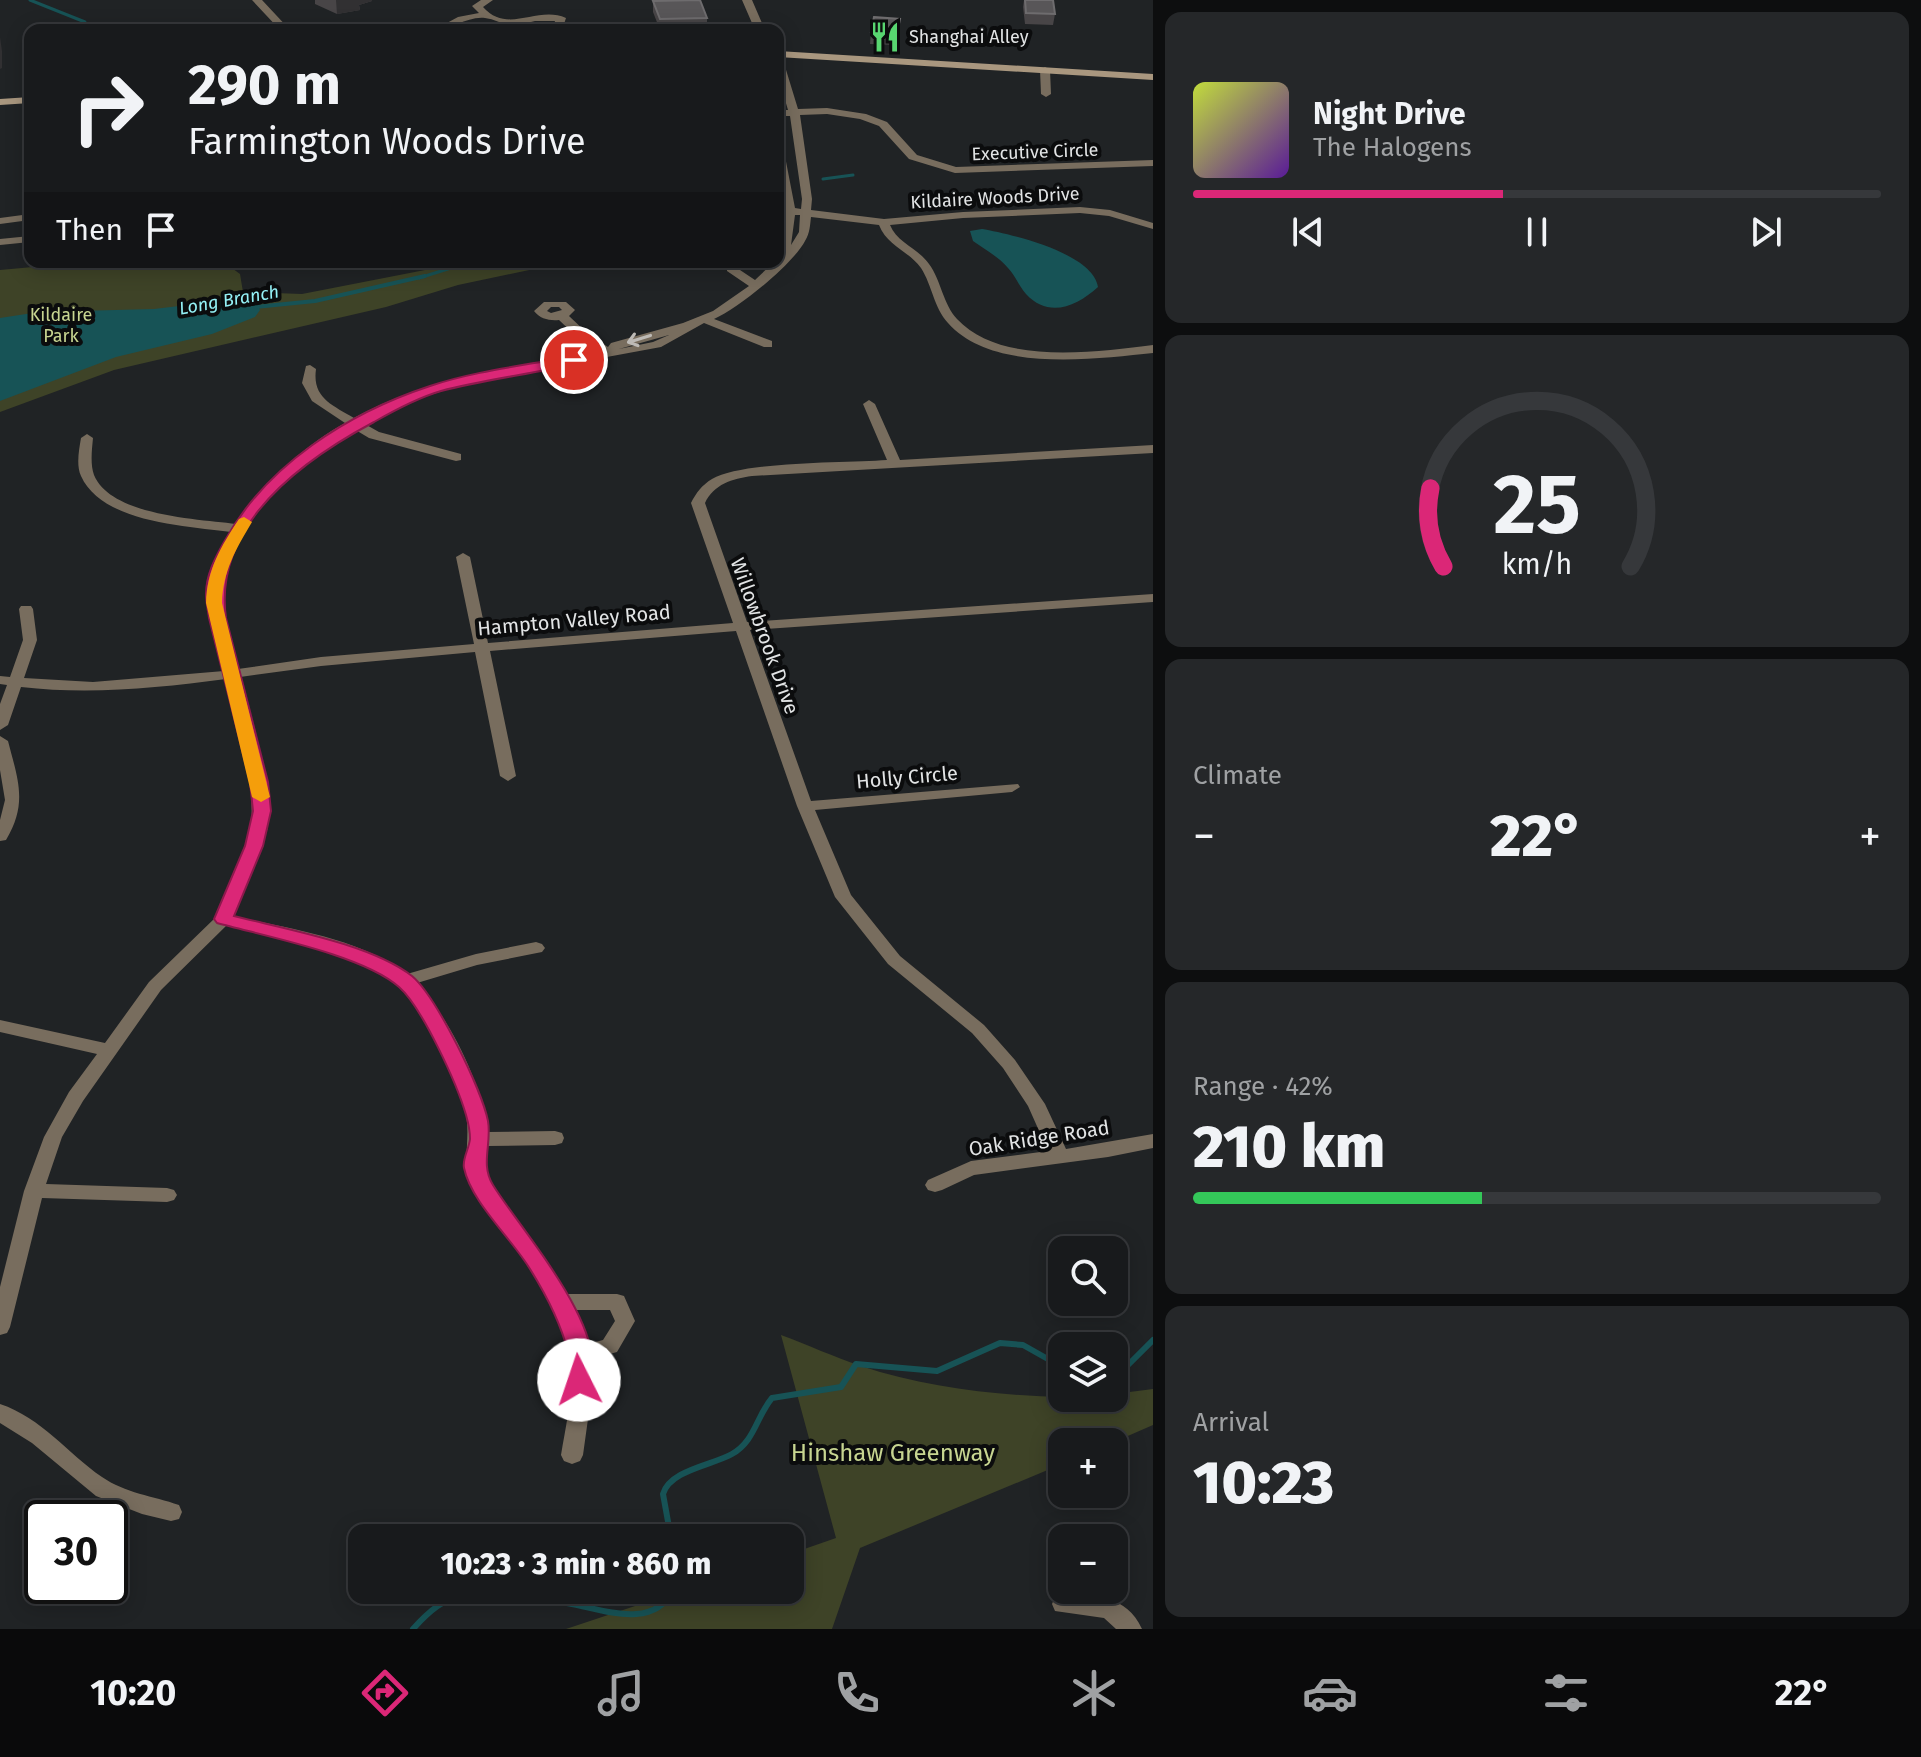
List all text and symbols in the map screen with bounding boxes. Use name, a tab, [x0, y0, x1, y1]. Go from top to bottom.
restaurant icon: Shanghai Alley	[868, 20, 902, 54]
place label: Shanghai Alley	[909, 26, 1029, 48]
text: 290 m	[188, 52, 341, 119]
icon: right	[56, 56, 160, 160]
text: Night Drive	[1313, 96, 1466, 132]
text: Farmington Woods Drive	[188, 120, 586, 164]
text: The Halogens	[1313, 132, 1472, 163]
street label: Executive Circle	[971, 139, 1099, 165]
street label: Kildaire Woods Drive	[910, 183, 1080, 213]
icon: arrive	[139, 208, 183, 252]
icon: previous	[1286, 210, 1330, 254]
icon: pause	[1515, 210, 1559, 254]
icon: next	[1744, 210, 1788, 254]
text: Then	[56, 212, 123, 248]
water label: Long Branch	[177, 280, 281, 320]
park label: Kildaire Park	[30, 304, 92, 347]
pin	[540, 326, 608, 394]
one-way arrow	[627, 332, 653, 347]
icon: arrive	[552, 338, 596, 382]
text: 25	[1493, 455, 1581, 555]
text: km/h	[1502, 547, 1572, 582]
street label: Willowbrook Drive	[726, 555, 804, 717]
street label: Hampton Valley Road	[476, 600, 672, 640]
text: Climate	[1193, 760, 1282, 791]
street label: Holly Circle	[855, 761, 959, 793]
text: 22°	[1490, 800, 1584, 872]
text: −	[1193, 810, 1215, 863]
text: +	[1859, 810, 1881, 863]
text: Range · 42%	[1193, 1071, 1333, 1102]
text: 210 km	[1193, 1111, 1385, 1183]
street label: Oak Ridge Road	[967, 1115, 1111, 1161]
map controls	[1048, 1236, 1128, 1604]
button: search	[1048, 1236, 1128, 1316]
button: layers	[1048, 1332, 1128, 1412]
position arrow	[537, 1338, 621, 1422]
text: Arrival	[1193, 1407, 1269, 1438]
button: +	[1048, 1428, 1128, 1508]
park label: Hinshaw Greenway	[791, 1439, 995, 1467]
text: 10:23	[1193, 1447, 1334, 1519]
speed limit sign: 30	[24, 1500, 128, 1604]
button: −	[1048, 1524, 1128, 1604]
text: 10:23 · 3 min · 860 m	[441, 1546, 711, 1582]
icon: directions	[357, 1665, 413, 1721]
icon: music	[593, 1665, 649, 1721]
icon: phone	[829, 1665, 885, 1721]
icon: climate	[1066, 1665, 1122, 1721]
icon: car	[1302, 1665, 1358, 1721]
icon: filters	[1538, 1665, 1594, 1721]
text: 10:20	[90, 1671, 176, 1715]
text: 22°	[1775, 1671, 1831, 1715]

